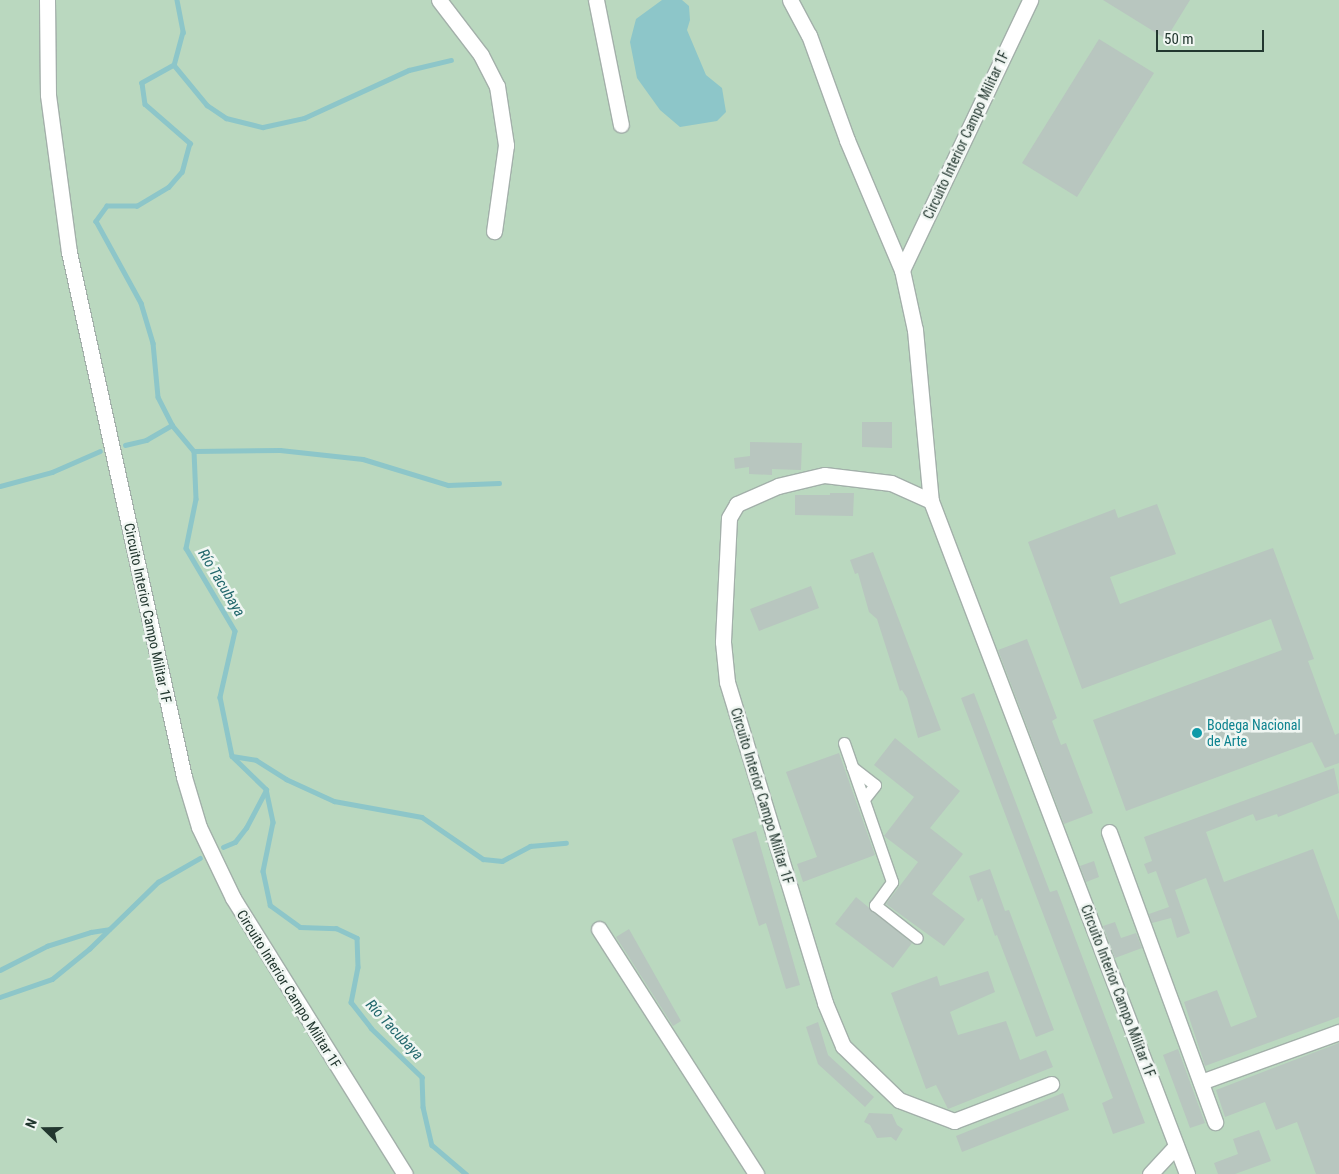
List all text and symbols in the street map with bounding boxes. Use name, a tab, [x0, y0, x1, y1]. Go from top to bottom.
scale bar	[1159, 20, 1266, 52]
text: 50 m	[1164, 30, 1194, 48]
street label: Circuito Interior Campo Militar 1F	[920, 48, 1012, 222]
street label: Circuito Interior Campo Militar 1F	[121, 522, 175, 704]
water label: Río Tacubaya	[194, 546, 248, 620]
street label: Circuito Interior Campo Militar 1F	[727, 706, 797, 886]
place label: Bodega Nacional de Arte	[1207, 717, 1301, 750]
marker: Bodega Nacional de Arte	[1191, 727, 1203, 739]
street label: Circuito Interior Campo Militar 1F	[1077, 902, 1159, 1080]
street label: Circuito Interior Campo Militar 1F	[233, 907, 345, 1071]
water label: Río Tacubaya	[361, 996, 427, 1064]
north arrow	[20, 1104, 70, 1154]
text: N	[22, 1116, 40, 1130]

